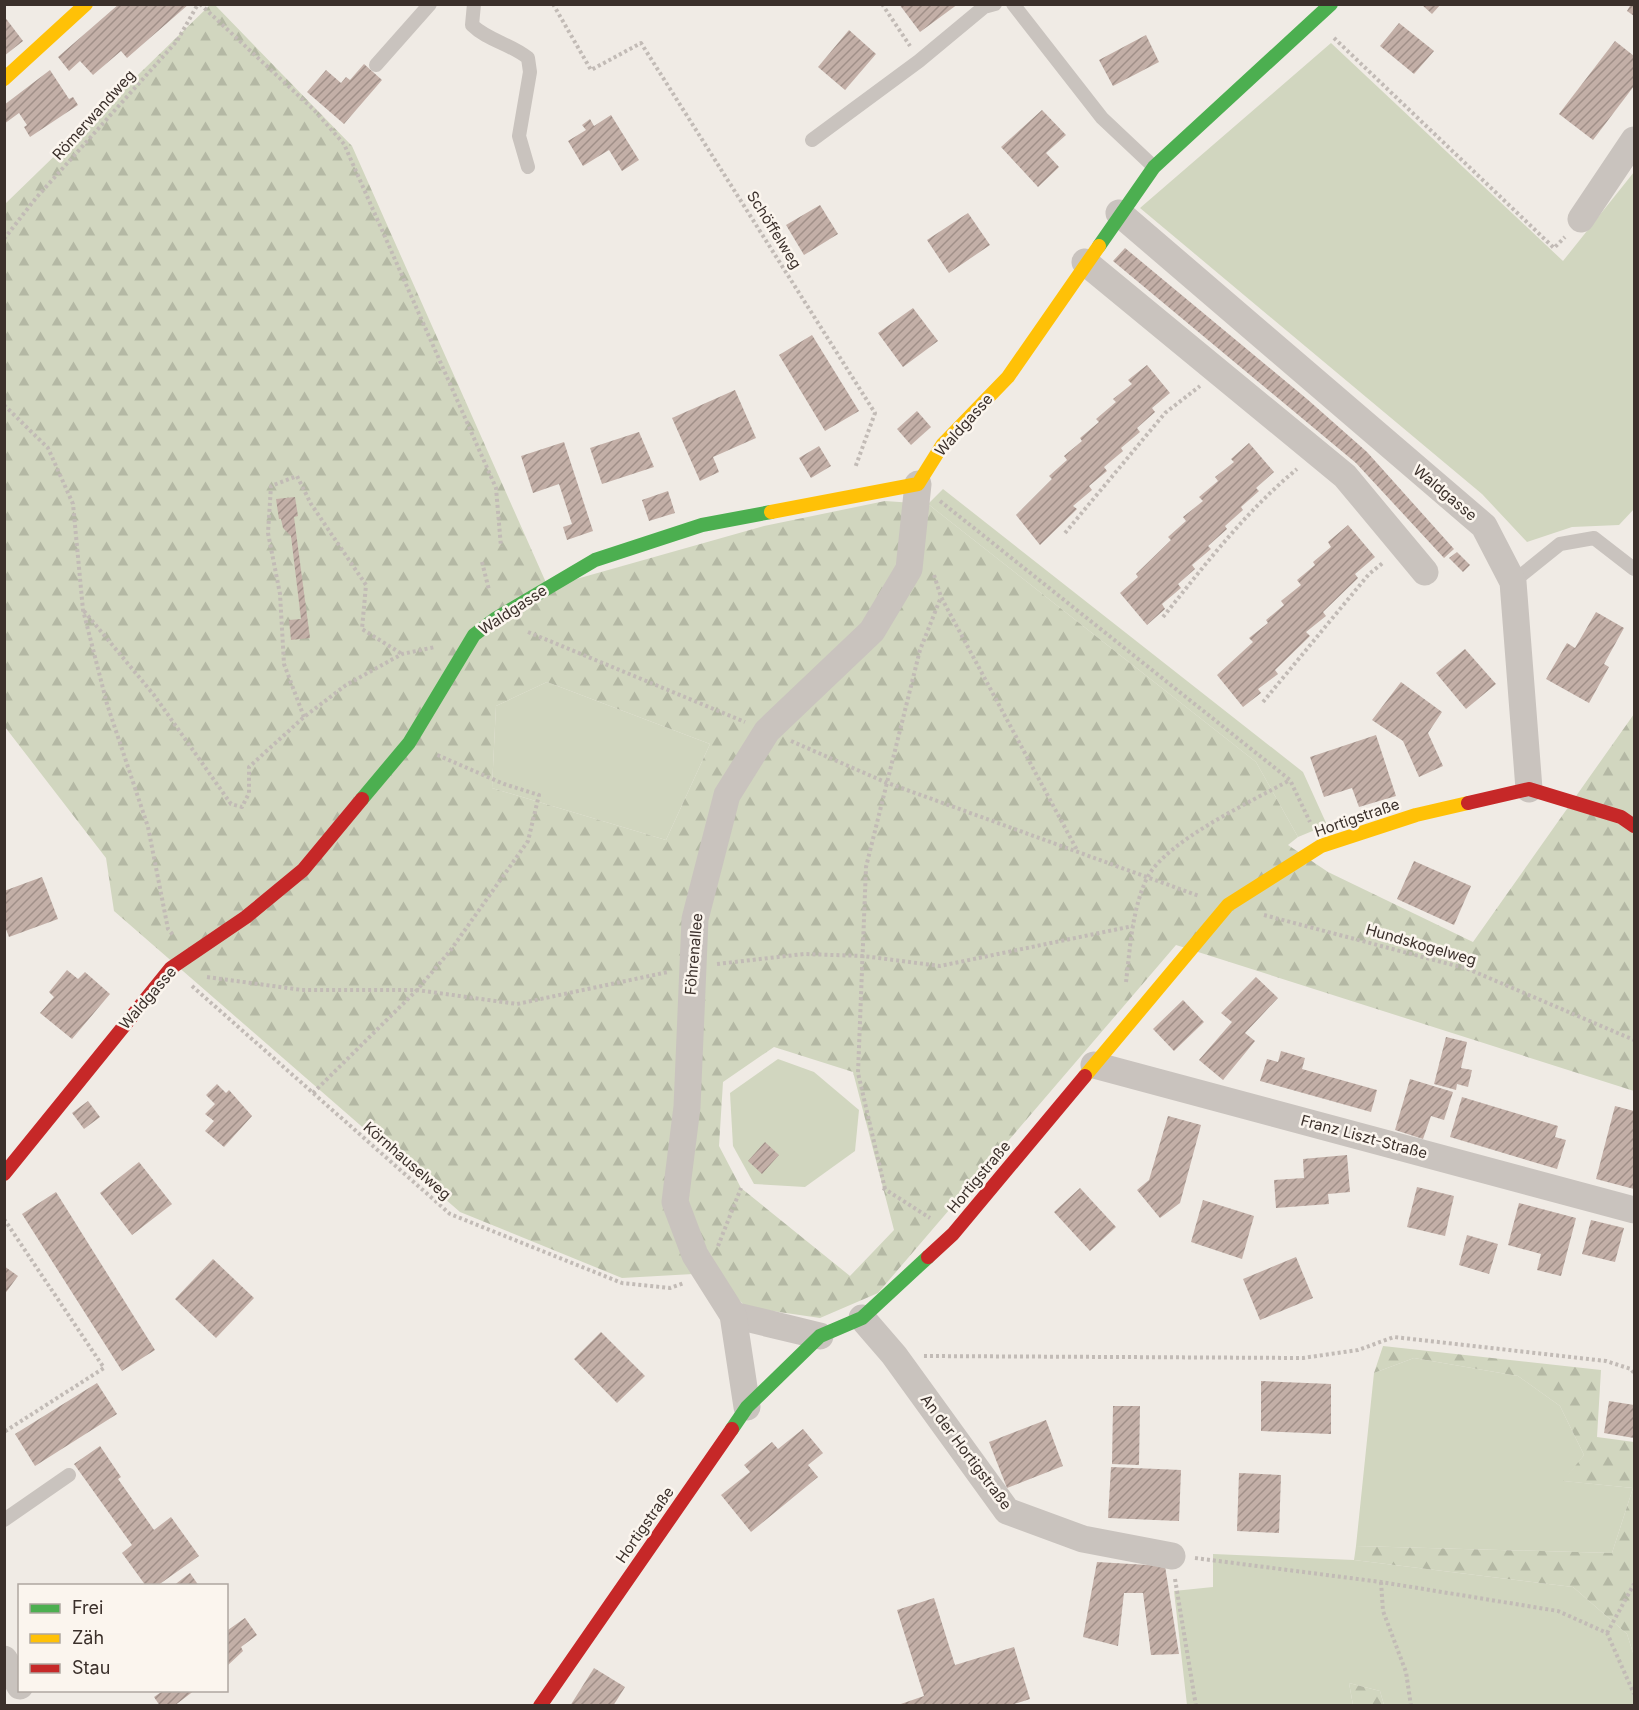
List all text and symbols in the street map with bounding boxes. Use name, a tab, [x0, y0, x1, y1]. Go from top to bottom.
street label: Römerwandweg	[48, 66, 139, 164]
street label: Schöffelweg	[743, 187, 806, 272]
street label: Waldgasse	[931, 390, 997, 460]
street label: Waldgasse	[1410, 460, 1481, 525]
street label: Waldgasse	[475, 581, 550, 639]
street label: Hortigstraße	[1312, 794, 1402, 841]
street label: Föhrenallee	[680, 912, 707, 996]
street label: Hundskogelweg	[1364, 920, 1479, 969]
street label: Waldgasse	[115, 962, 180, 1033]
street label: Franz Liszt-Straße	[1299, 1110, 1430, 1163]
street label: Körnhauselweg	[360, 1117, 455, 1204]
street label: Hortigstraße	[943, 1137, 1014, 1217]
street label: An der Hortigstraße	[917, 1390, 1016, 1513]
street label: Hortigstraße	[611, 1483, 678, 1566]
legend	[18, 1584, 228, 1692]
text: Frei	[72, 1597, 103, 1618]
text: Zäh	[72, 1627, 104, 1648]
text: Stau	[72, 1657, 110, 1678]

